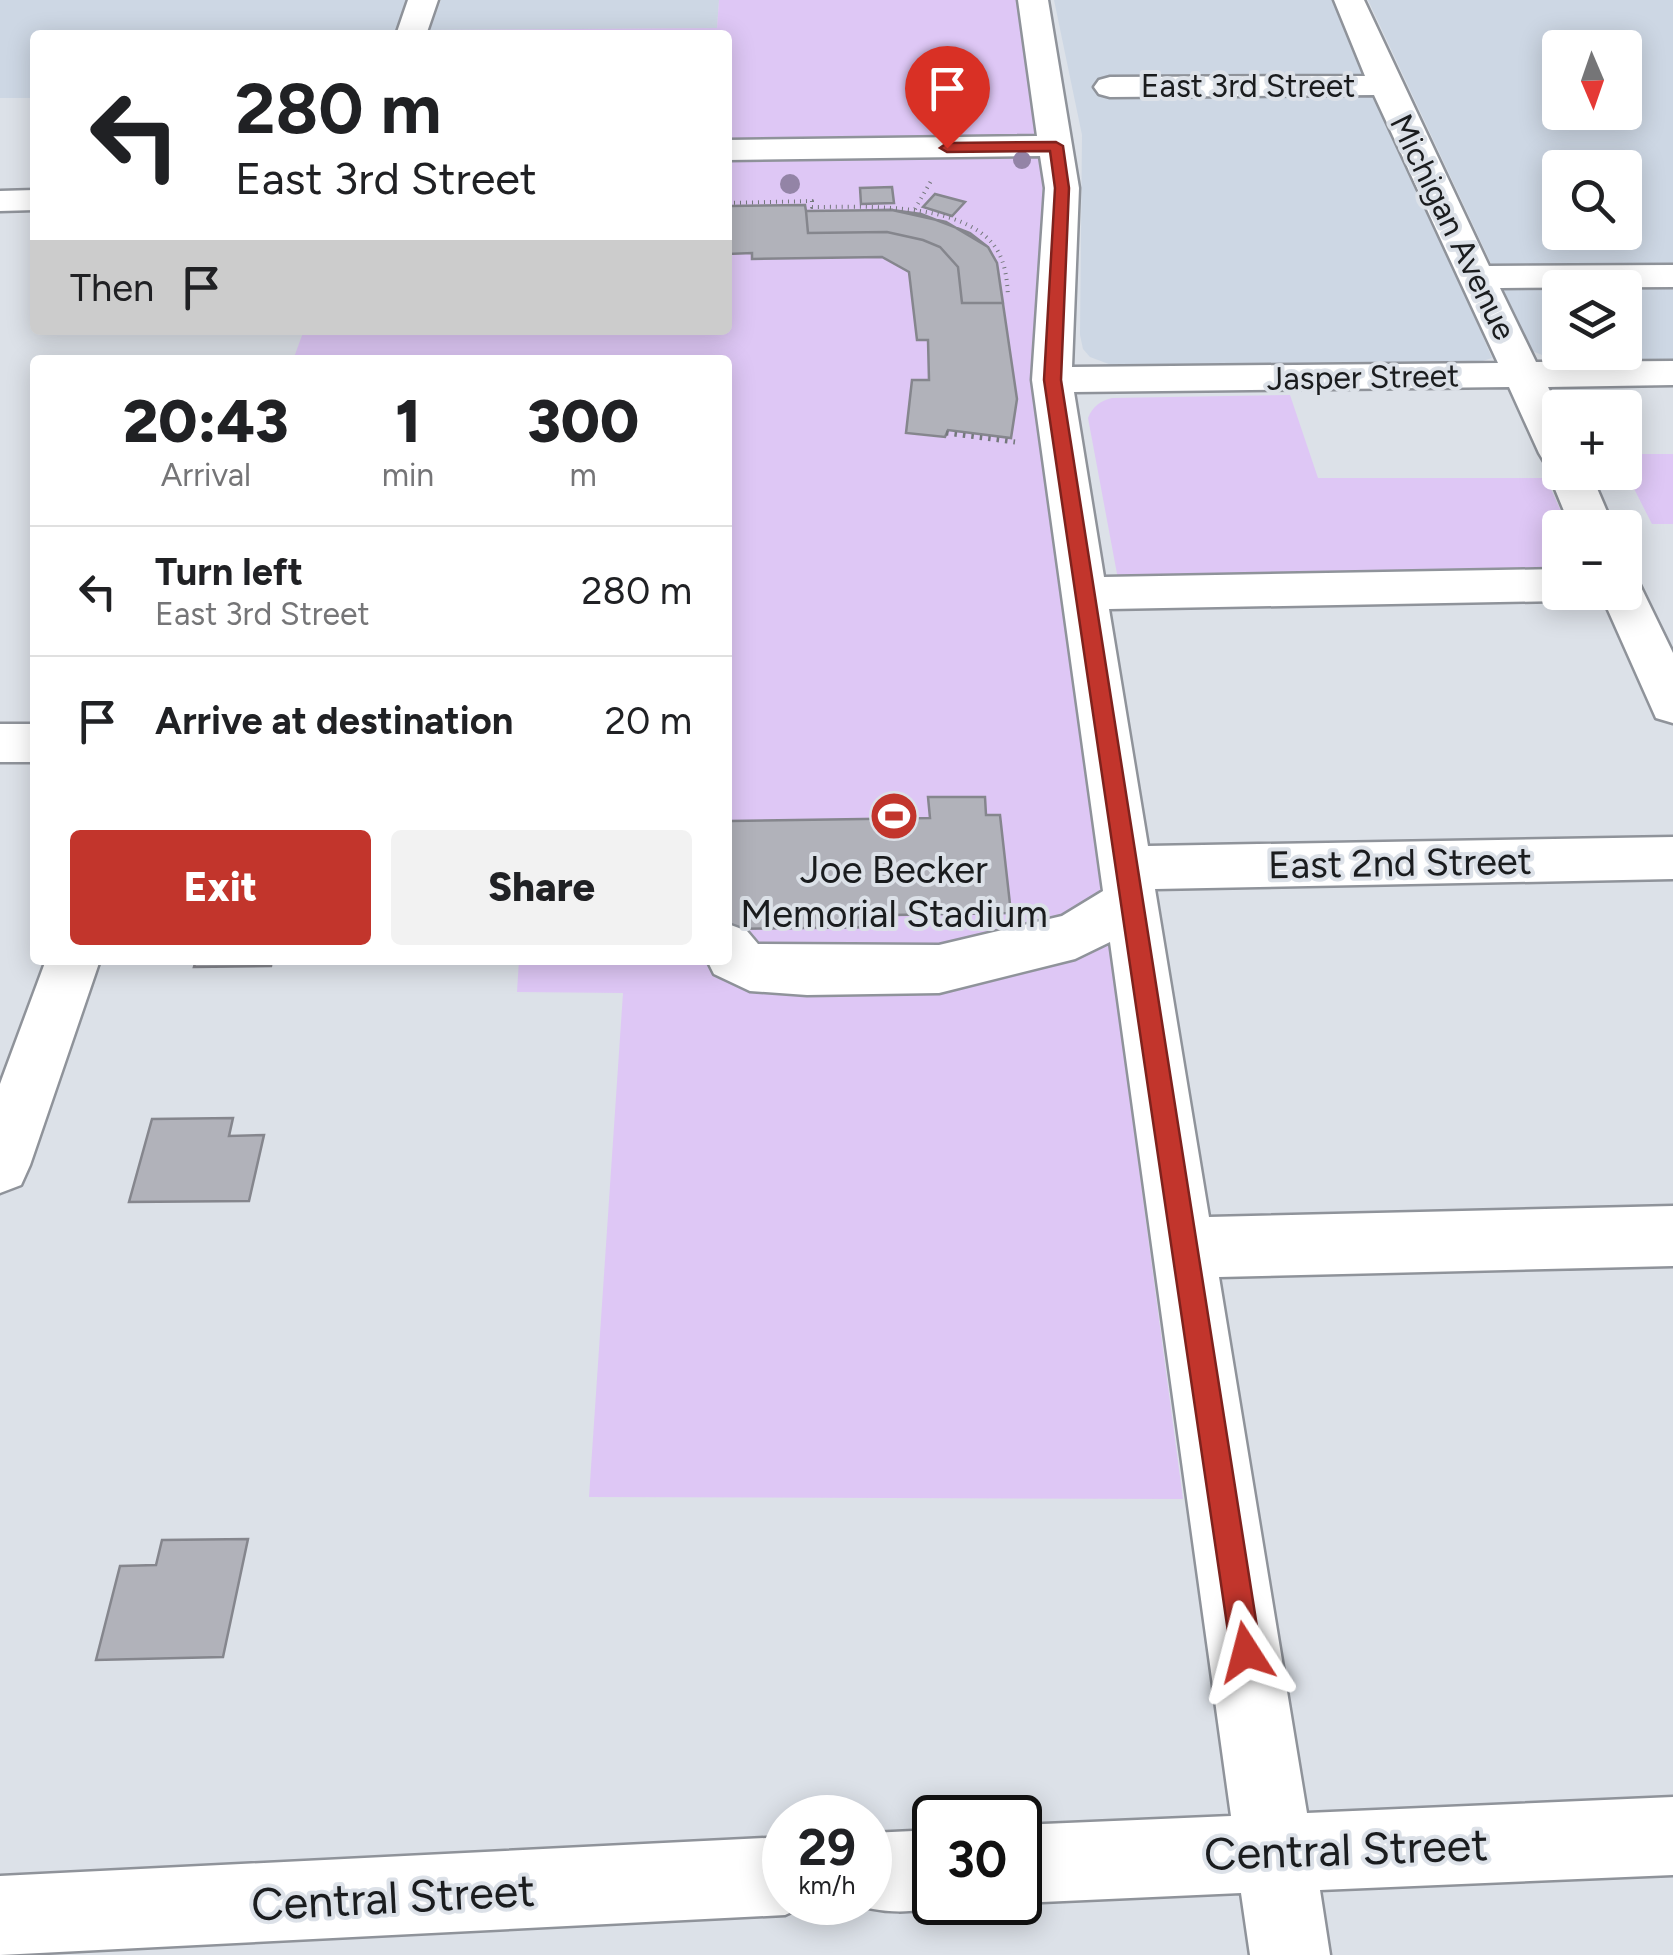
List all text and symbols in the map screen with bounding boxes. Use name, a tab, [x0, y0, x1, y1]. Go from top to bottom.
north arrow	[1542, 30, 1642, 130]
map controls	[1542, 30, 1642, 610]
pin	[905, 46, 990, 149]
icon: arrive	[920, 61, 975, 116]
text: 280 m	[235, 66, 441, 151]
street label: East 3rd Street	[1141, 67, 1355, 105]
icon: left	[70, 70, 200, 200]
street label: Michigan Avenue	[1382, 108, 1524, 346]
button: search	[1542, 150, 1642, 250]
text: East 3rd Street	[235, 151, 537, 205]
icon: arrive	[174, 260, 229, 315]
text: Then	[70, 265, 154, 311]
button: layers	[1542, 270, 1642, 370]
street label: Jasper Street	[1266, 356, 1460, 398]
text: 20:43	[123, 385, 289, 457]
text: 1	[395, 385, 421, 457]
text: 300	[527, 385, 639, 457]
button: +	[1542, 390, 1642, 490]
text: Arrival	[161, 456, 251, 494]
text: min	[382, 456, 434, 494]
text: m	[569, 456, 597, 494]
button: −	[1542, 510, 1642, 610]
text: Turn left	[155, 549, 303, 595]
icon: left	[70, 564, 125, 619]
text: 280 m	[581, 568, 692, 614]
text: East 3rd Street	[155, 595, 370, 633]
icon: arrive	[70, 694, 125, 749]
text: Arrive at destination	[155, 698, 513, 744]
text: 20 m	[605, 698, 692, 744]
sports icon: Joe Becker Memorial Stadium	[868, 790, 920, 842]
button: Exit	[70, 830, 371, 945]
button: Share	[391, 830, 692, 945]
street label: East 2nd Street	[1268, 838, 1532, 888]
place label: Joe Becker Memorial Stadium	[740, 847, 1048, 937]
position arrow	[1194, 1600, 1298, 1704]
speed limit sign: 30	[912, 1795, 1042, 1925]
text: 29	[798, 1817, 856, 1878]
street label: Central Street	[1203, 1817, 1489, 1881]
street label: Central Street	[250, 1863, 536, 1931]
text: km/h	[798, 1870, 856, 1900]

